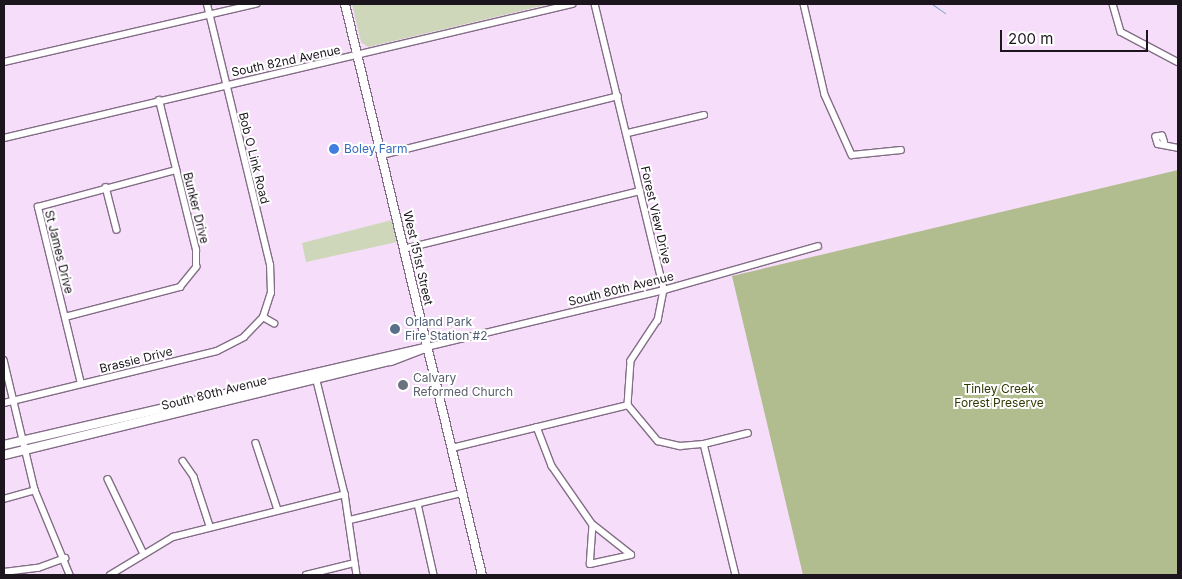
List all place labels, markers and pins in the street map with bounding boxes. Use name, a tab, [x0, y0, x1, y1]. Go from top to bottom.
place label: Boley Farm	[344, 142, 408, 156]
marker: Boley Farm	[328, 143, 340, 155]
place label: Orland Park Fire Station #2	[405, 315, 488, 343]
marker: Orland Park Fire Station #2	[389, 323, 401, 335]
place label: Calvary Reformed Church	[413, 371, 513, 399]
marker: Calvary Reformed Church	[397, 379, 409, 391]

